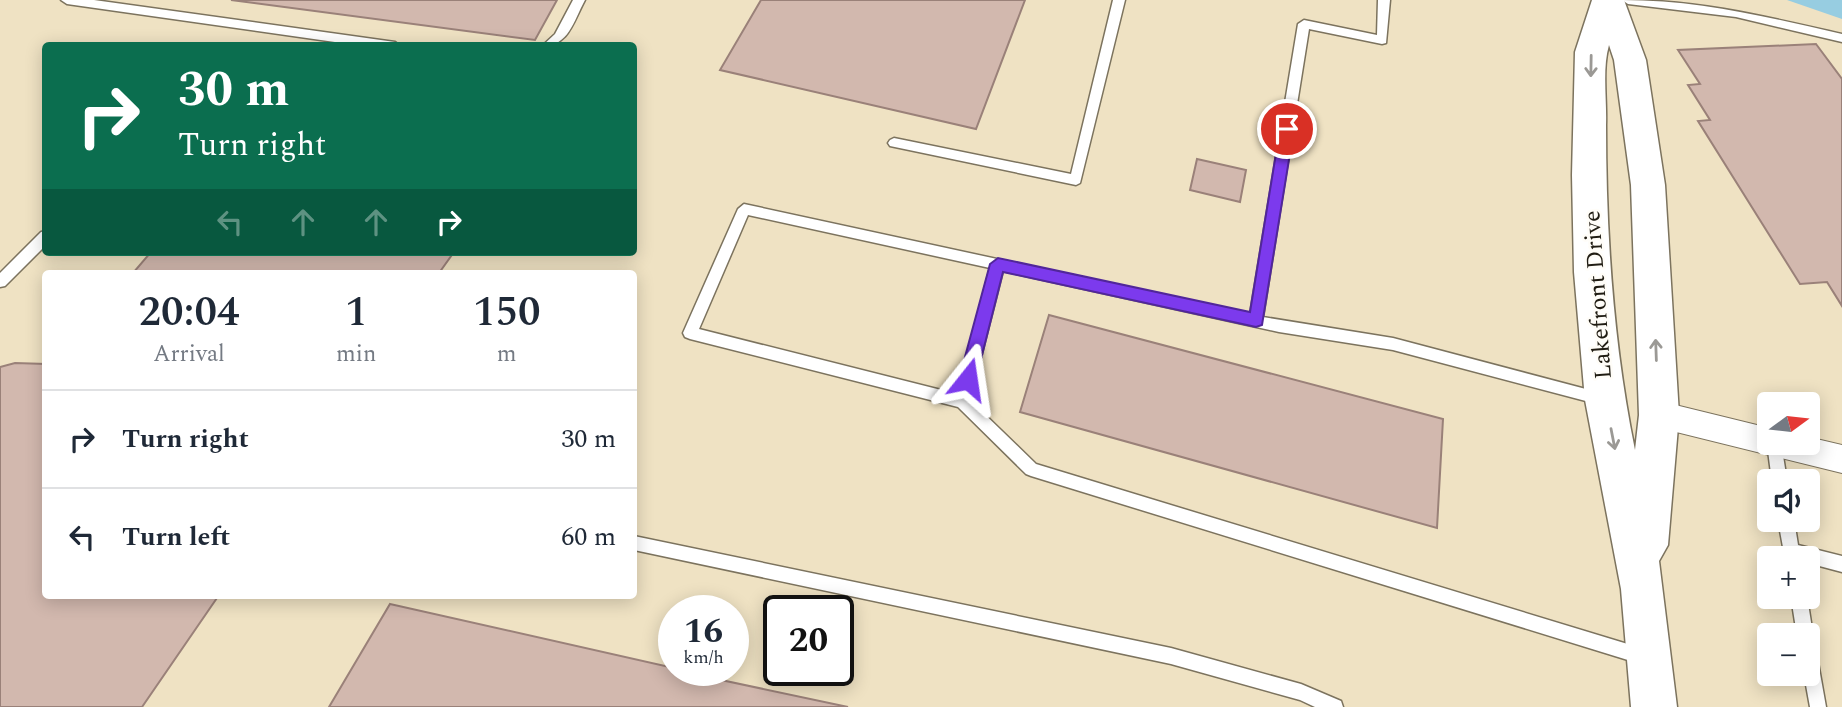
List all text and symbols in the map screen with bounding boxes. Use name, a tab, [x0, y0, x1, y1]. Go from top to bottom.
text: 30 m	[178, 53, 289, 128]
one-way arrow	[1584, 54, 1598, 77]
icon: right	[63, 70, 154, 161]
pin	[1257, 99, 1317, 159]
icon: arrive	[1268, 110, 1306, 148]
text: Turn right	[178, 121, 326, 170]
icon: left	[211, 203, 249, 241]
icon: ahead	[284, 203, 322, 241]
icon: ahead	[357, 203, 395, 241]
icon: right	[430, 203, 468, 241]
street label: Lakefront Drive	[1574, 209, 1622, 381]
text: 20:04	[139, 281, 240, 344]
text: 1	[345, 281, 367, 344]
text: 150	[473, 281, 540, 344]
text: Arrival	[153, 337, 225, 372]
text: min	[336, 337, 376, 372]
text: m	[497, 337, 517, 372]
one-way arrow	[1650, 339, 1663, 362]
position arrow	[931, 342, 1005, 416]
north arrow	[1757, 392, 1820, 455]
map controls	[1757, 392, 1820, 686]
text: Turn right	[122, 419, 249, 459]
text: 30 m	[561, 419, 616, 459]
icon: right	[63, 420, 101, 458]
one-way arrow	[1607, 427, 1621, 450]
button: sound	[1757, 469, 1820, 532]
text: Turn left	[122, 517, 230, 557]
text: 60 m	[561, 517, 616, 557]
icon: left	[63, 518, 101, 556]
button: +	[1757, 546, 1820, 609]
speed limit sign: 20	[763, 595, 854, 686]
text: 16	[684, 605, 723, 658]
button: −	[1757, 623, 1820, 686]
text: km/h	[683, 644, 724, 671]

